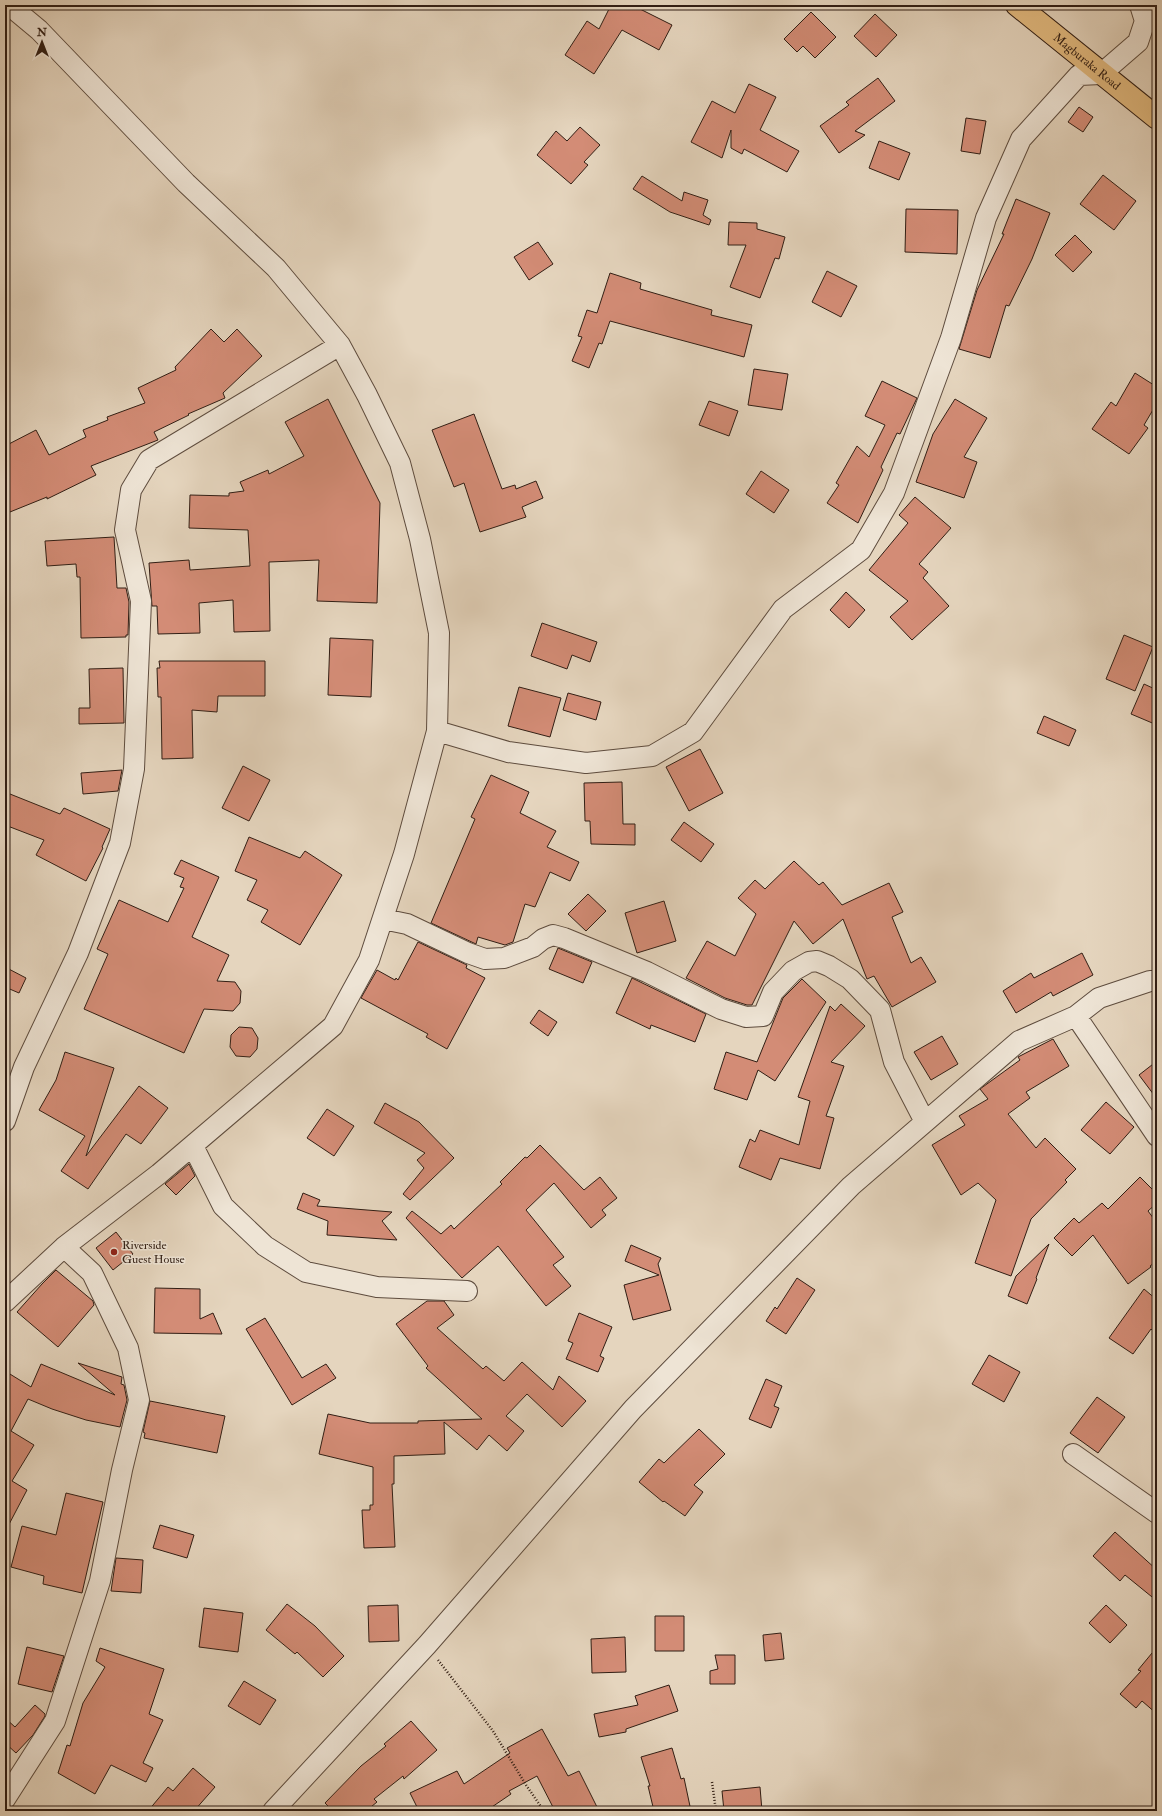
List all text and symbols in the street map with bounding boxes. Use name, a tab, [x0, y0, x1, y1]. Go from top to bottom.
north arrow	[22, 22, 62, 62]
text: N	[36, 26, 48, 39]
street label: Magburaka Road	[1050, 30, 1124, 93]
place label: Riverside Guest House	[122, 1238, 185, 1267]
marker: Riverside Guest House	[109, 1247, 119, 1257]

